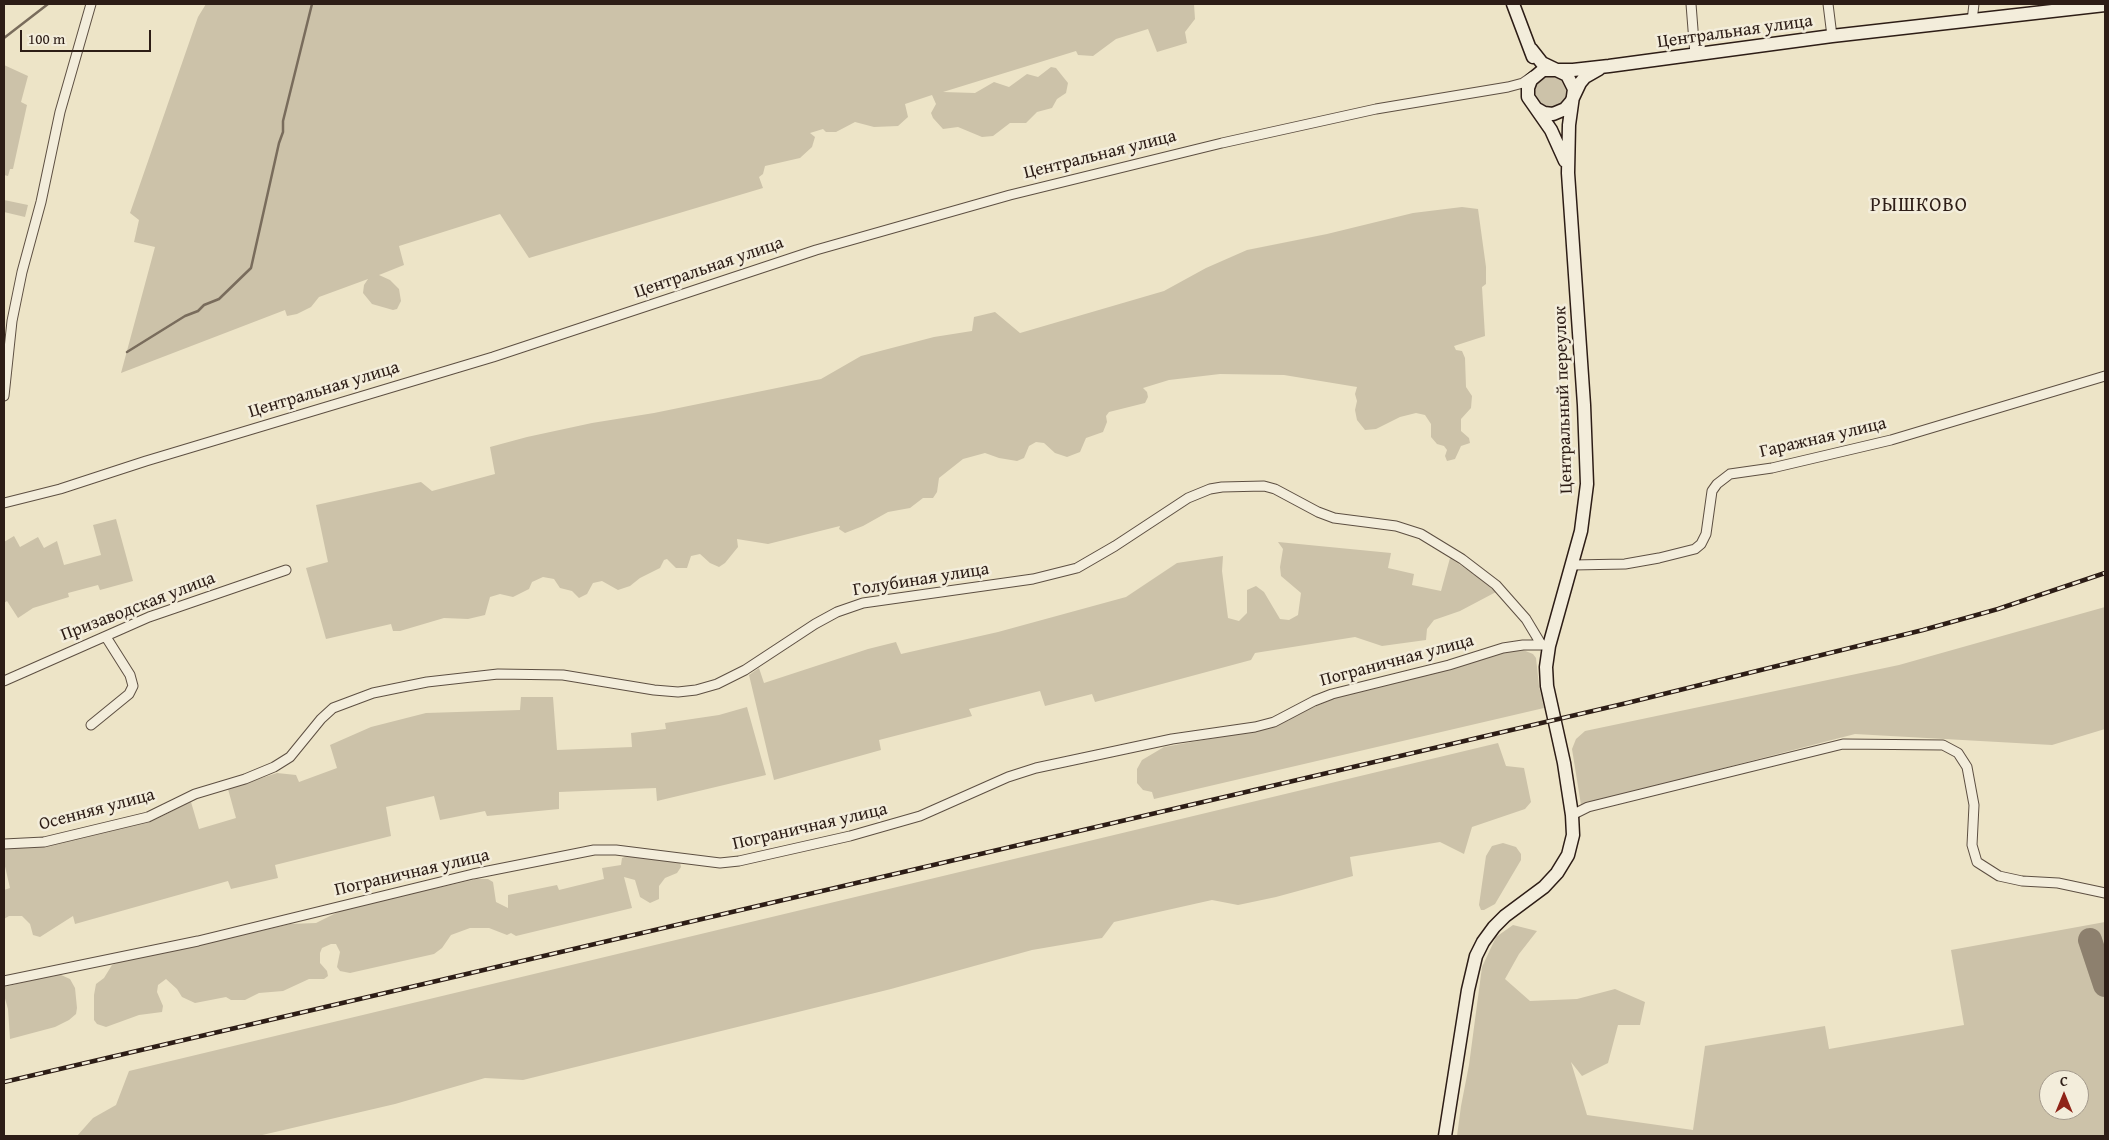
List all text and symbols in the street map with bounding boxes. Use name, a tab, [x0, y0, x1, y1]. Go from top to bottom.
street label: Центральная улица	[1656, 10, 1814, 54]
scale bar	[22, 20, 154, 52]
text: 100 m	[28, 28, 65, 49]
street label: Центральная улица	[1021, 126, 1179, 184]
district label: РЫШКОВО	[1869, 194, 1969, 218]
street label: Центральная улица	[631, 232, 787, 304]
street label: Центральный переулок	[1550, 306, 1578, 494]
street label: Центральная улица	[246, 357, 402, 423]
street label: Гаражная улица	[1758, 413, 1888, 463]
street label: Голубиная улица	[851, 559, 991, 601]
street label: Призаводская улица	[58, 568, 218, 646]
street label: Пограничная улица	[1318, 630, 1476, 692]
street label: Осенняя улица	[37, 784, 157, 836]
street label: Пограничная улица	[731, 799, 889, 855]
street label: Пограничная улица	[333, 845, 491, 901]
north arrow	[2039, 1070, 2089, 1120]
text: С	[2060, 1071, 2068, 1091]

